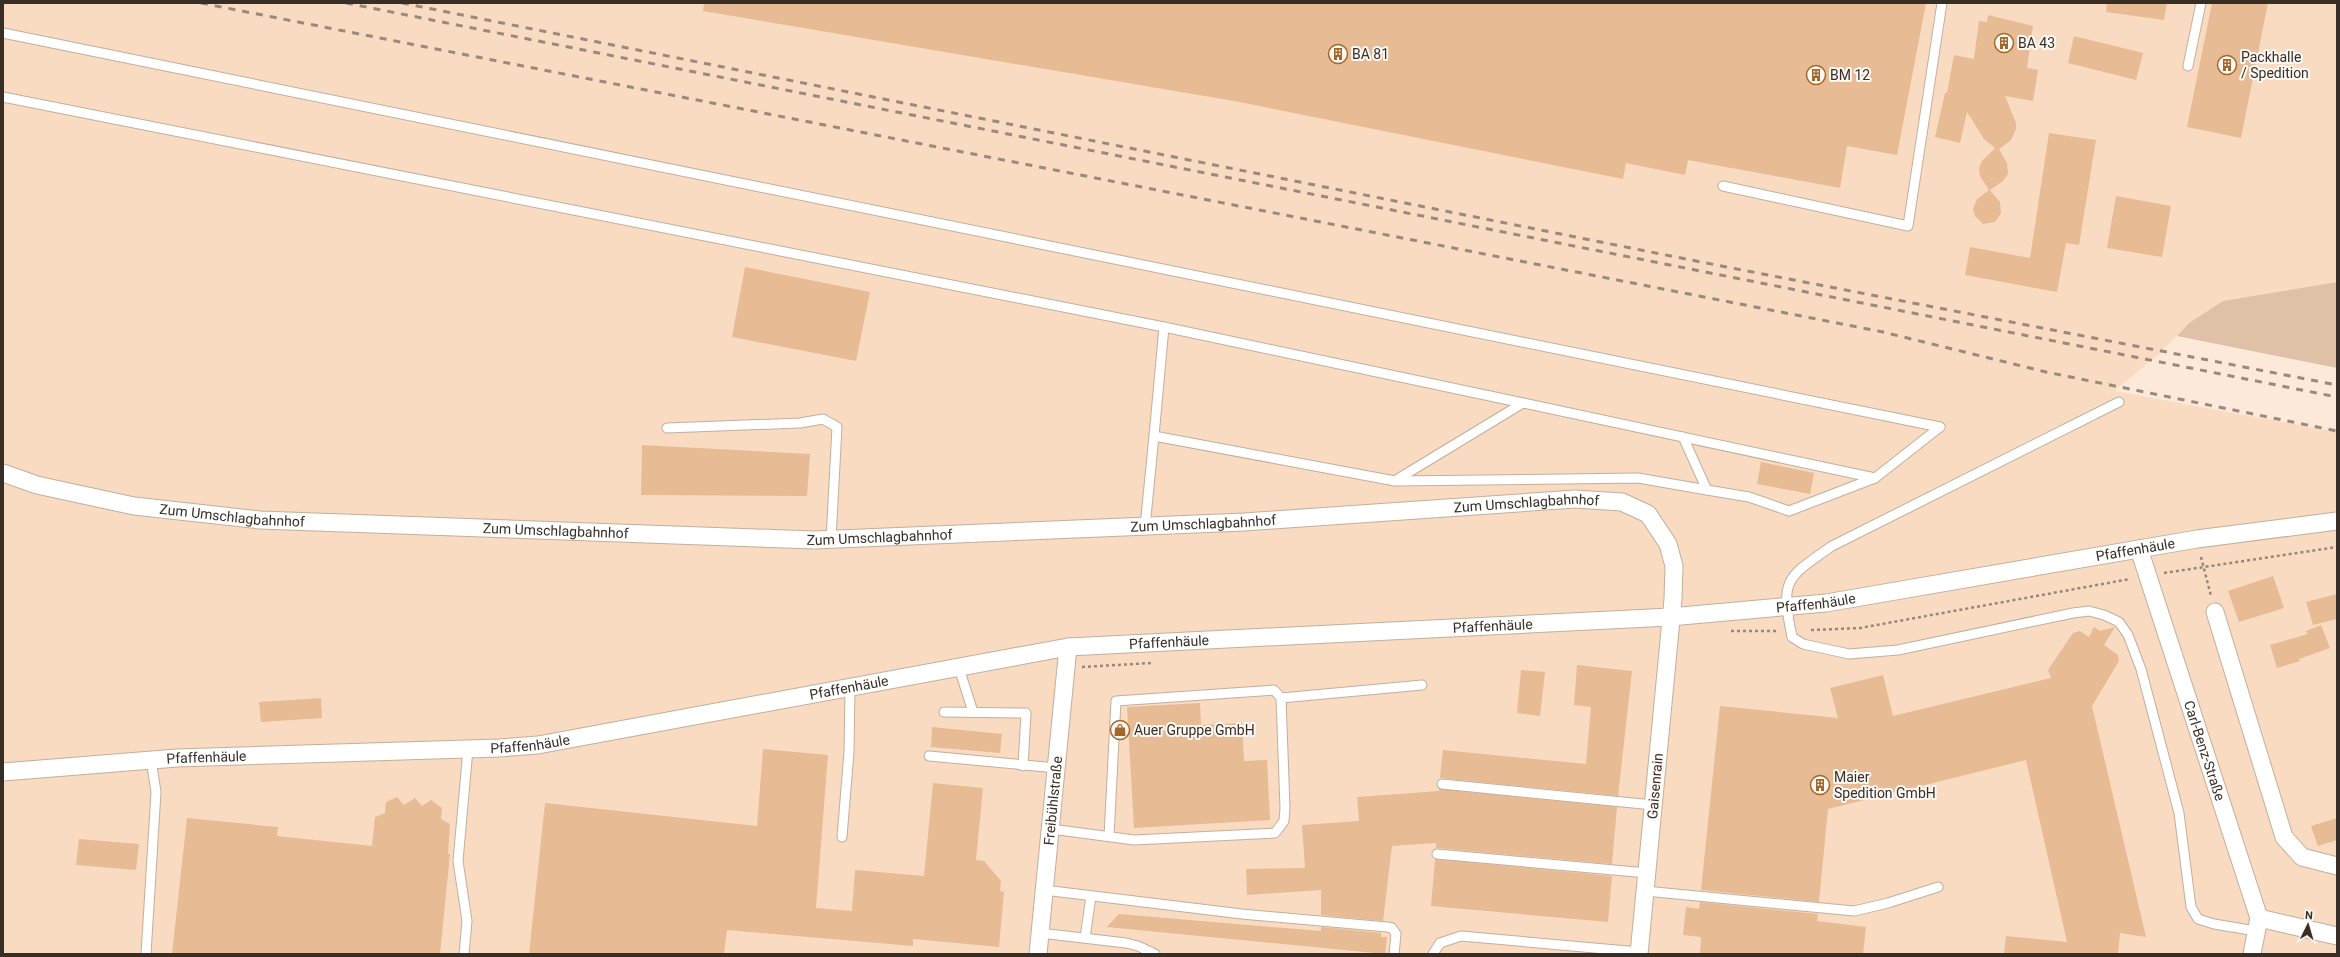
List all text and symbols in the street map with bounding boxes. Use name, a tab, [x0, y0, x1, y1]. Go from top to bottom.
building icon: BA 43	[1993, 32, 2015, 54]
place label: BA 43	[2018, 35, 2055, 51]
building icon: BA 81	[1327, 43, 1349, 65]
place label: BA 81	[1352, 46, 1389, 62]
place label: Packhalle / Spedition	[2241, 49, 2309, 81]
building icon: Packhalle / Spedition	[2216, 54, 2238, 76]
building icon: BM 12	[1805, 64, 1827, 86]
place label: BM 12	[1830, 67, 1870, 83]
street label: Zum Umschlagbahnhof	[1453, 491, 1600, 515]
street label: Zum Umschlagbahnhof	[159, 501, 305, 530]
street label: Zum Umschlagbahnhof	[1130, 512, 1277, 535]
street label: Zum Umschlagbahnhof	[483, 520, 629, 541]
street label: Zum Umschlagbahnhof	[806, 526, 953, 548]
street label: Pfaffenhäule	[2094, 535, 2176, 564]
street label: Pfaffenhäule	[1775, 590, 1857, 615]
street label: Pfaffenhäule	[1452, 616, 1533, 636]
street label: Pfaffenhäule	[1129, 632, 1209, 652]
street label: Pfaffenhäule	[808, 672, 890, 703]
street label: Carl-Benz-Straße	[2181, 699, 2228, 803]
shop icon: Auer Gruppe GmbH	[1109, 719, 1131, 741]
place label: Auer Gruppe GmbH	[1134, 722, 1255, 738]
street label: Pfaffenhäule	[490, 731, 571, 756]
street label: Pfaffenhäule	[166, 748, 247, 767]
street label: Gaisenrain	[1644, 752, 1666, 820]
street label: Freibühlstraße	[1041, 755, 1065, 846]
place label: Maier Spedition GmbH	[1834, 769, 1936, 801]
building icon: Maier Spedition GmbH	[1809, 774, 1831, 796]
north arrow	[2288, 905, 2328, 945]
text: N	[2304, 909, 2313, 922]

